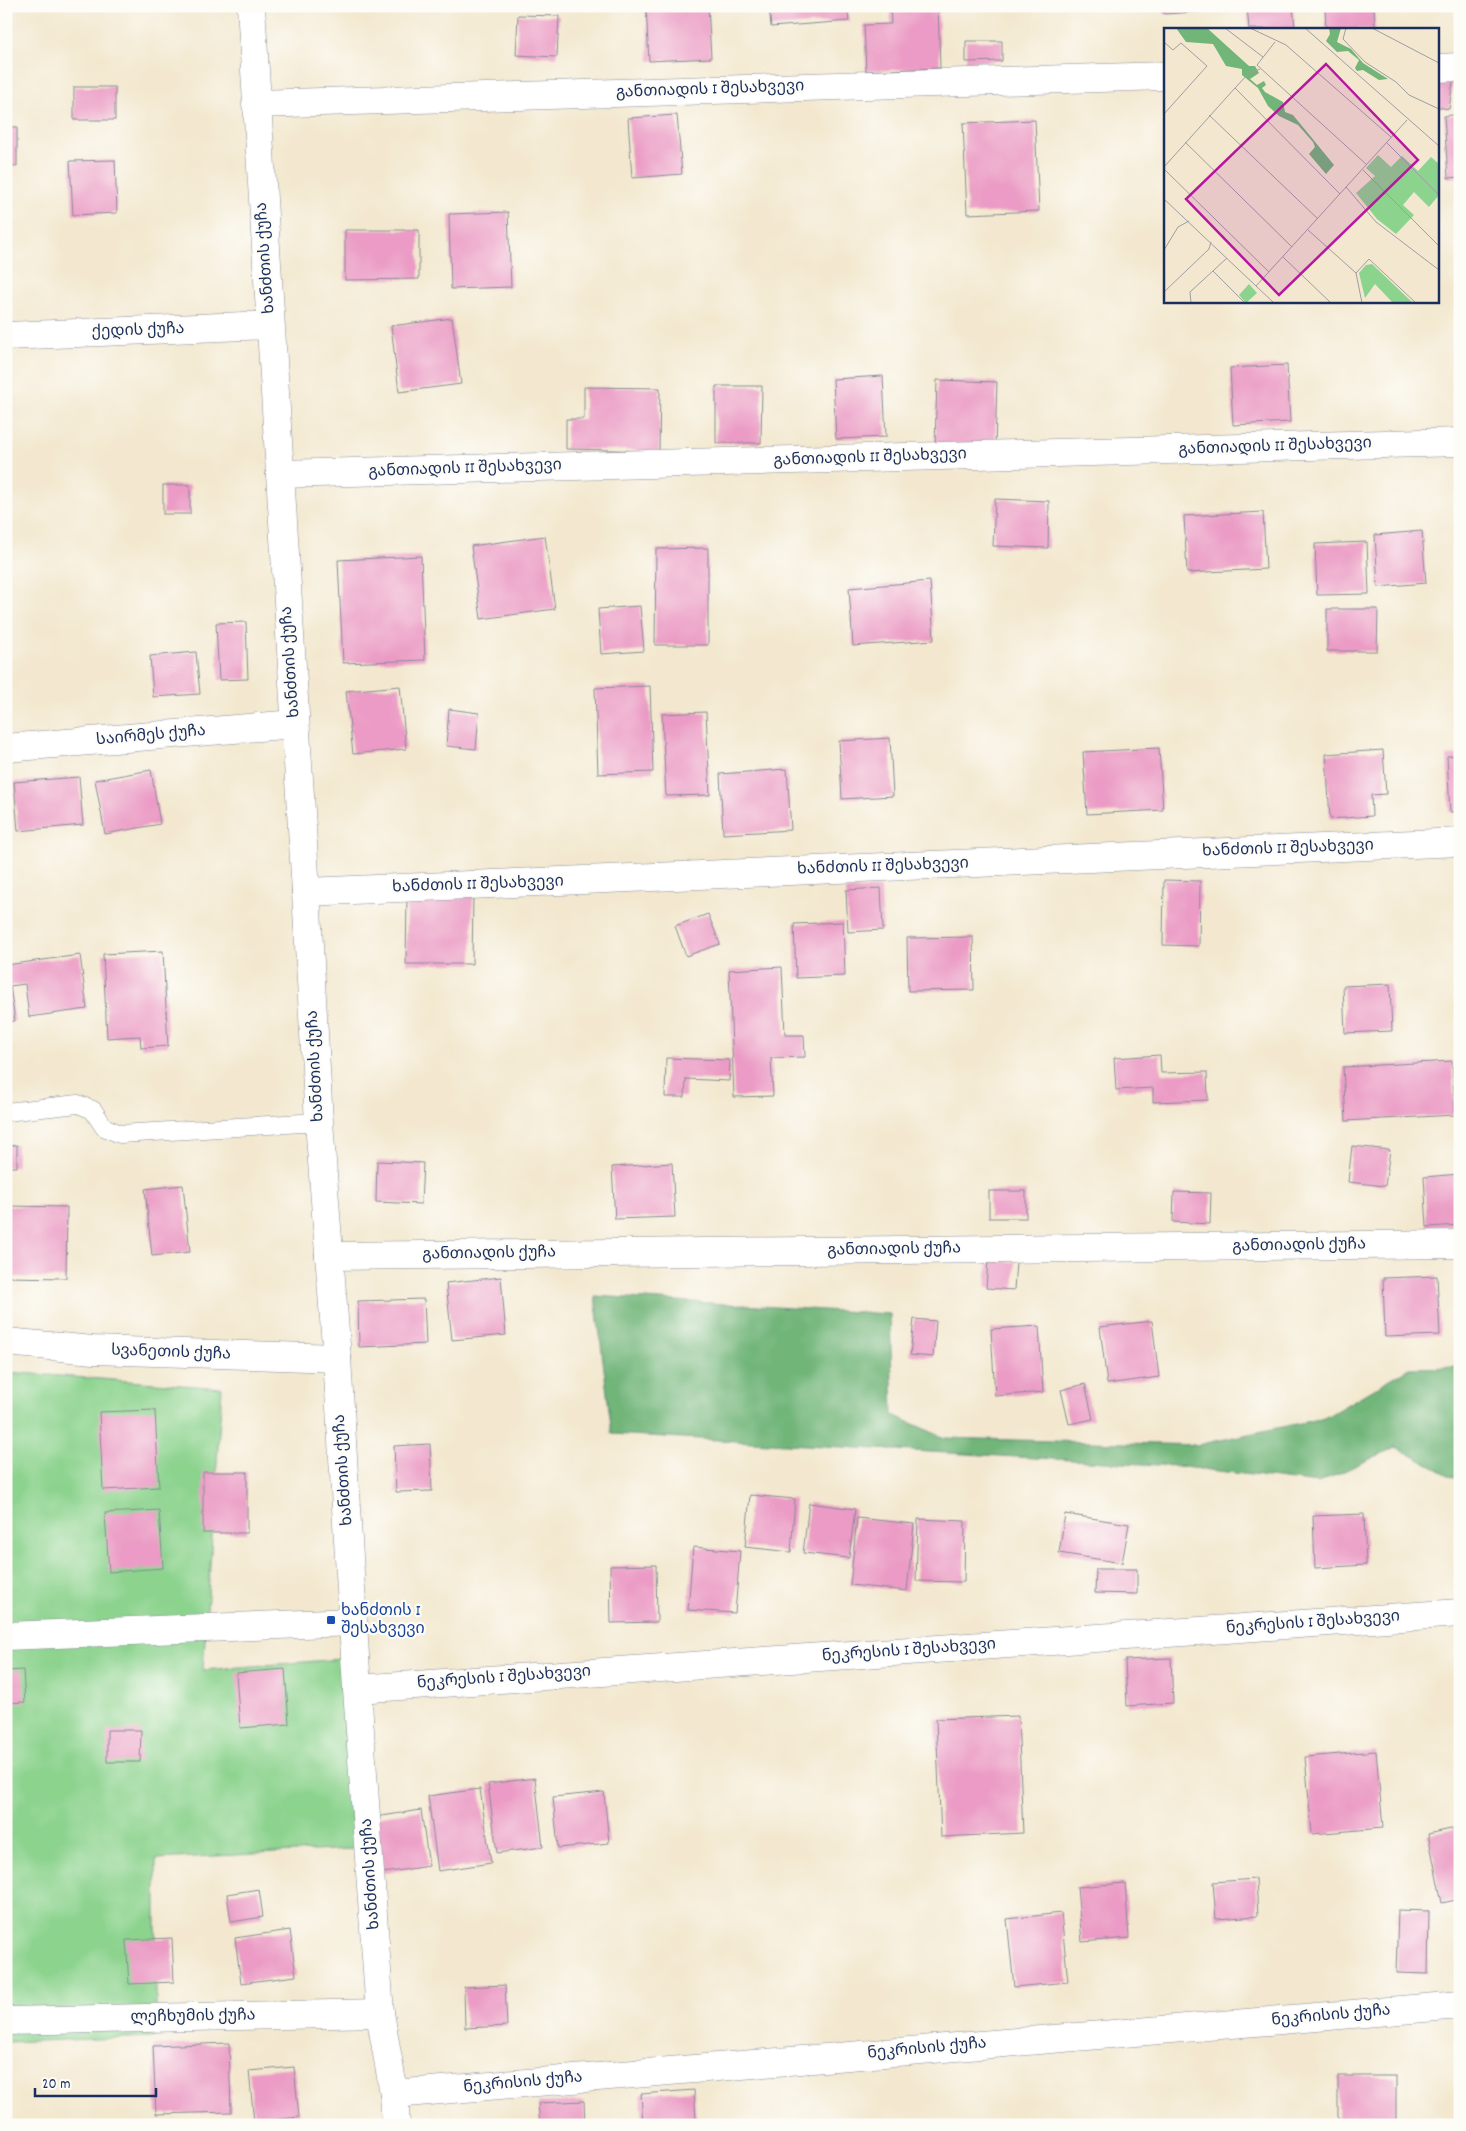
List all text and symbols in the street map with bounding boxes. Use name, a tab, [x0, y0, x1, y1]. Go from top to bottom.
inset map	[1164, 28, 1438, 302]
street label: განთიადის I შესახვევი	[615, 75, 805, 105]
street label: ხანძთის ქუჩა	[251, 201, 281, 315]
street label: ქედის ქუჩა	[91, 318, 185, 344]
street label: განთიადის II შესახვევი	[1178, 432, 1372, 462]
street label: განთიადის II შესახვევი	[773, 443, 967, 473]
street label: განთიადის II შესახვევი	[368, 454, 562, 484]
street label: ხანძთის ქუჩა	[276, 605, 306, 719]
street label: საირმეს ქუჩა	[95, 720, 207, 752]
street label: ხანძთის II შესახვევი	[1202, 835, 1374, 863]
street label: ხანძთის II შესახვევი	[797, 853, 969, 881]
street label: ხანძთის II შესახვევი	[392, 871, 564, 899]
street label: ხანძთის ქუჩა	[302, 1010, 330, 1122]
street label: განთიადის ქუჩა	[1232, 1233, 1366, 1259]
street label: განთიადის ქუჩა	[827, 1237, 961, 1263]
street label: განთიადის ქუჩა	[422, 1241, 556, 1267]
street label: სვანეთის ქუჩა	[111, 1339, 231, 1367]
street label: ხანძთის ქუჩა	[329, 1413, 359, 1527]
place label: ხანძთის I შესახვევი	[341, 1600, 425, 1641]
street label: ნეკრესის I შესახვევი	[1225, 1605, 1401, 1641]
marker: ხანძთის I შესახვევი	[325, 1614, 337, 1626]
street label: ნეკრესის I შესახვევი	[821, 1633, 997, 1669]
street label: ნეკრესის I შესახვევი	[416, 1660, 592, 1696]
street label: ხანძთის ქუჩა	[356, 1817, 386, 1931]
street label: ნეკრისის ქუჩა	[1270, 1999, 1392, 2033]
street label: ლეჩხუმის ქუჩა	[130, 2004, 256, 2030]
street label: ნეკრისის ქუჩა	[866, 2032, 988, 2066]
scale bar	[35, 2066, 156, 2098]
street label: ნეკრისის ქუჩა	[462, 2066, 584, 2100]
text: 20 m	[42, 2074, 70, 2096]

